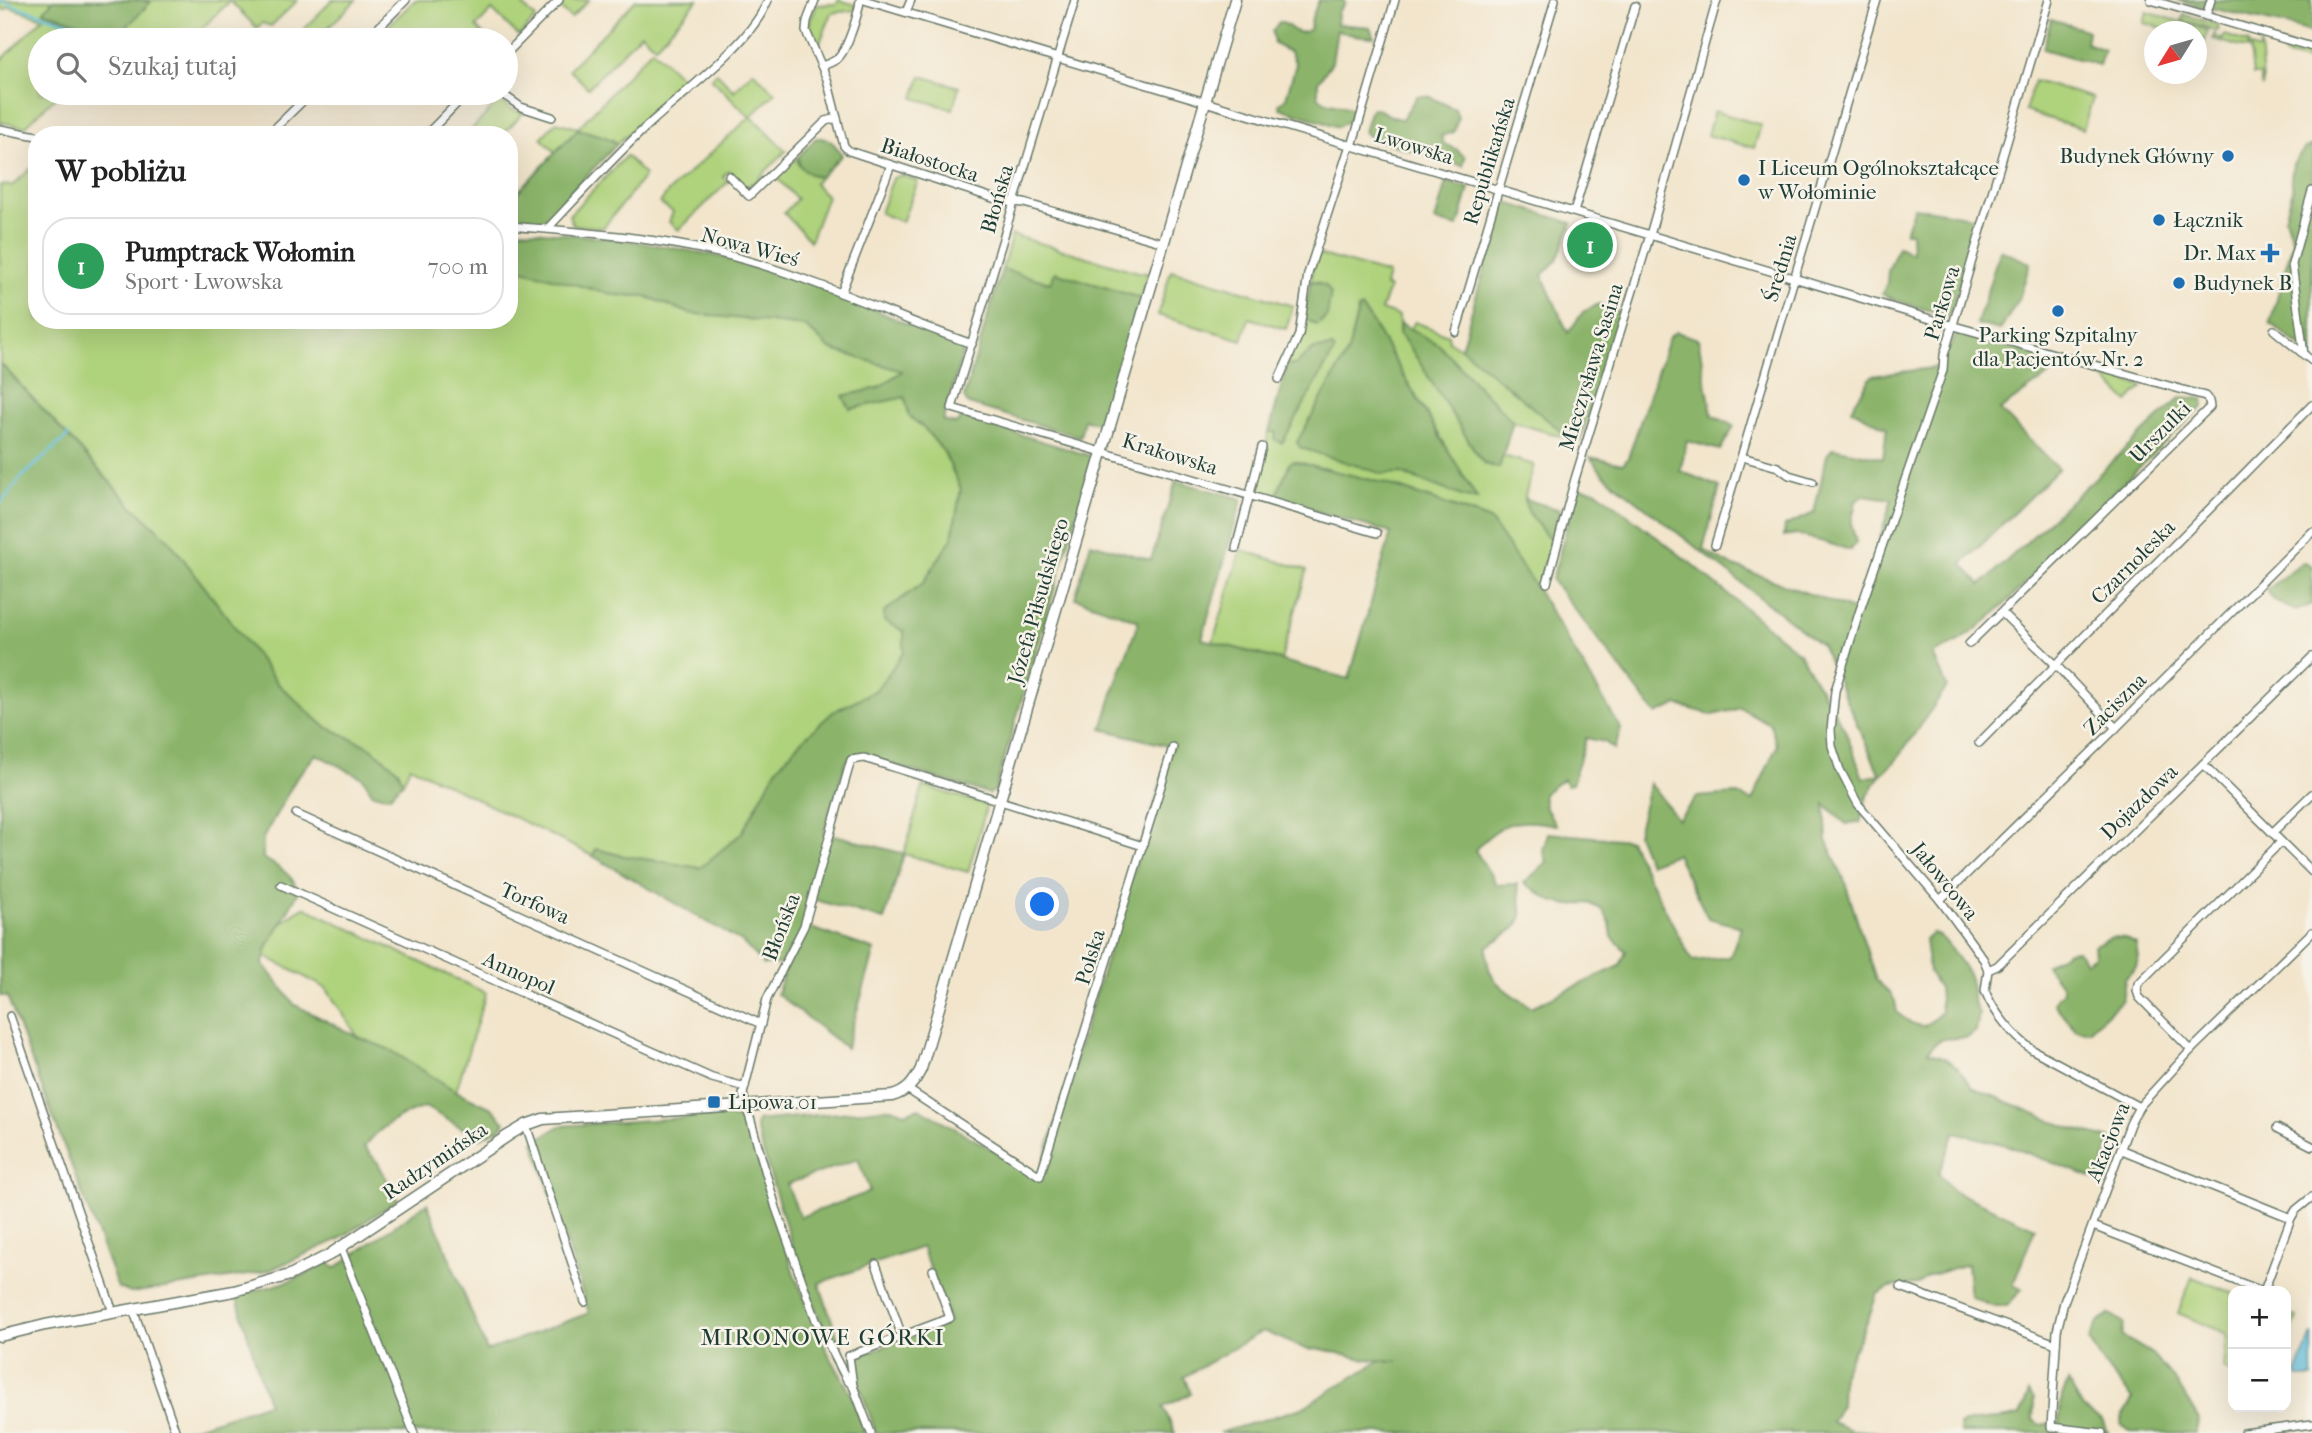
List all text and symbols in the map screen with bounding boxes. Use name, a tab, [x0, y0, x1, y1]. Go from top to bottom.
north arrow	[2144, 21, 2207, 84]
search box	[28, 28, 518, 105]
icon: search	[52, 48, 90, 86]
text: Szukaj tutaj	[108, 51, 237, 82]
street label: Republikańska	[1458, 94, 1520, 228]
street label: Lwowska	[1372, 123, 1457, 169]
street label: Białostocka	[878, 133, 982, 187]
place label: Budynek Główny	[2059, 144, 2215, 168]
marker: Budynek Główny	[2220, 148, 2236, 164]
text: W pobliżu	[56, 154, 186, 189]
place label: I Liceum Ogólnokształcące w Wołominie	[1757, 156, 1999, 204]
street label: Błońska	[976, 162, 1018, 236]
marker: I Liceum Ogólnokształcące w Wołominie	[1736, 172, 1752, 188]
place label: Łącznik	[2173, 208, 2243, 232]
marker: Łącznik	[2151, 212, 2167, 228]
pin: 1	[1567, 219, 1613, 271]
street label: Nowa Wieś	[699, 222, 802, 272]
street label: Średnia	[1758, 231, 1802, 305]
text: Pumptrack Wołomin	[125, 237, 355, 268]
place label: Dr. Max	[2183, 241, 2256, 265]
marker: Dr. Max	[2262, 245, 2278, 261]
text: 1	[77, 253, 85, 280]
text: 700 m	[428, 253, 488, 280]
street label: Parkowa	[1919, 263, 1965, 343]
text: Sport · Lwowska	[125, 268, 283, 295]
place label: Budynek B	[2193, 271, 2292, 295]
marker: Budynek B	[2171, 275, 2187, 291]
street label: Mieczysława Sasina	[1554, 280, 1628, 454]
marker: Parking Szpitalny dla Pacjentów Nr. 2	[2050, 303, 2066, 319]
place label: Parking Szpitalny dla Pacjentów Nr. 2	[1972, 323, 2144, 371]
street label: Urszulki	[2124, 396, 2196, 468]
street label: Krakowska	[1119, 428, 1221, 480]
street label: Józefa Piłsudskiego	[1002, 515, 1073, 689]
street label: Czarnoleska	[2086, 515, 2180, 609]
street label: Zaciszna	[2079, 668, 2151, 740]
street label: Dojazdowa	[2096, 759, 2183, 845]
street label: Jałowcowa	[1905, 836, 1984, 925]
street label: Torfowa	[497, 877, 574, 929]
your location	[1025, 887, 1059, 921]
street label: Błońska	[757, 890, 805, 964]
street label: Polska	[1070, 926, 1110, 988]
street label: Annopol	[478, 946, 559, 1000]
place label: Lipowa 01	[728, 1090, 817, 1114]
marker: Lipowa 01	[706, 1094, 722, 1110]
street label: Akacjowa	[2081, 1098, 2135, 1186]
street label: Radzymińska	[378, 1117, 492, 1205]
map controls	[2228, 1286, 2291, 1412]
button: +	[2228, 1286, 2291, 1349]
district label: MIRONOWE GÓRKI	[701, 1323, 945, 1351]
button: −	[2228, 1349, 2291, 1412]

